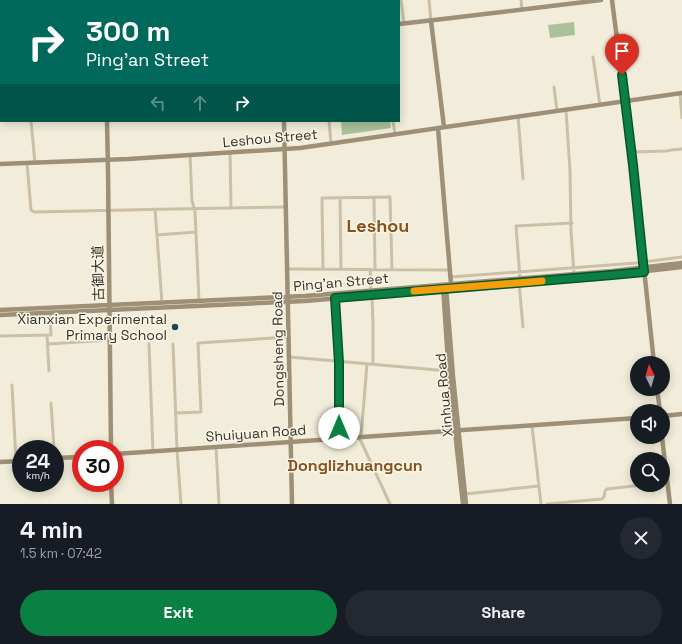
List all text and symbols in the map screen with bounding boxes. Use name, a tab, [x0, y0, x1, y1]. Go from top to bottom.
text: 300 m	[86, 13, 170, 49]
icon: right	[20, 16, 72, 68]
pin	[605, 34, 639, 75]
icon: arrive	[611, 40, 633, 62]
text: Ping'an Street	[86, 48, 209, 71]
icon: left	[147, 92, 169, 114]
icon: ahead	[189, 92, 211, 114]
icon: right	[231, 92, 253, 114]
street label: Leshou Street	[222, 125, 318, 151]
district label: Leshou	[347, 214, 409, 237]
street label: 古御大道	[89, 245, 107, 301]
street label: Ping'an Street	[293, 269, 389, 295]
street label: Dongsheng Road	[268, 291, 288, 407]
place label: Xianxian Experimental Primary School	[17, 310, 167, 344]
marker: Xianxian Experimental Primary School	[170, 322, 180, 332]
street label: Xinhua Road	[431, 352, 457, 438]
north arrow	[630, 356, 670, 396]
map controls	[630, 356, 670, 492]
button: sound	[630, 404, 670, 444]
position arrow	[318, 407, 360, 449]
street label: Shuiyuan Road	[205, 421, 307, 445]
speed limit sign: 30	[72, 440, 124, 492]
text: 24	[26, 448, 50, 474]
button: search	[630, 452, 670, 492]
district label: Donglizhuangcun	[287, 455, 423, 476]
text: km/h	[26, 469, 50, 482]
text: 4 min	[20, 514, 83, 545]
button: close	[620, 517, 662, 559]
text: 1.5 km · 07:42	[20, 545, 102, 562]
button: Exit	[20, 590, 337, 636]
button: Share	[345, 590, 662, 636]

